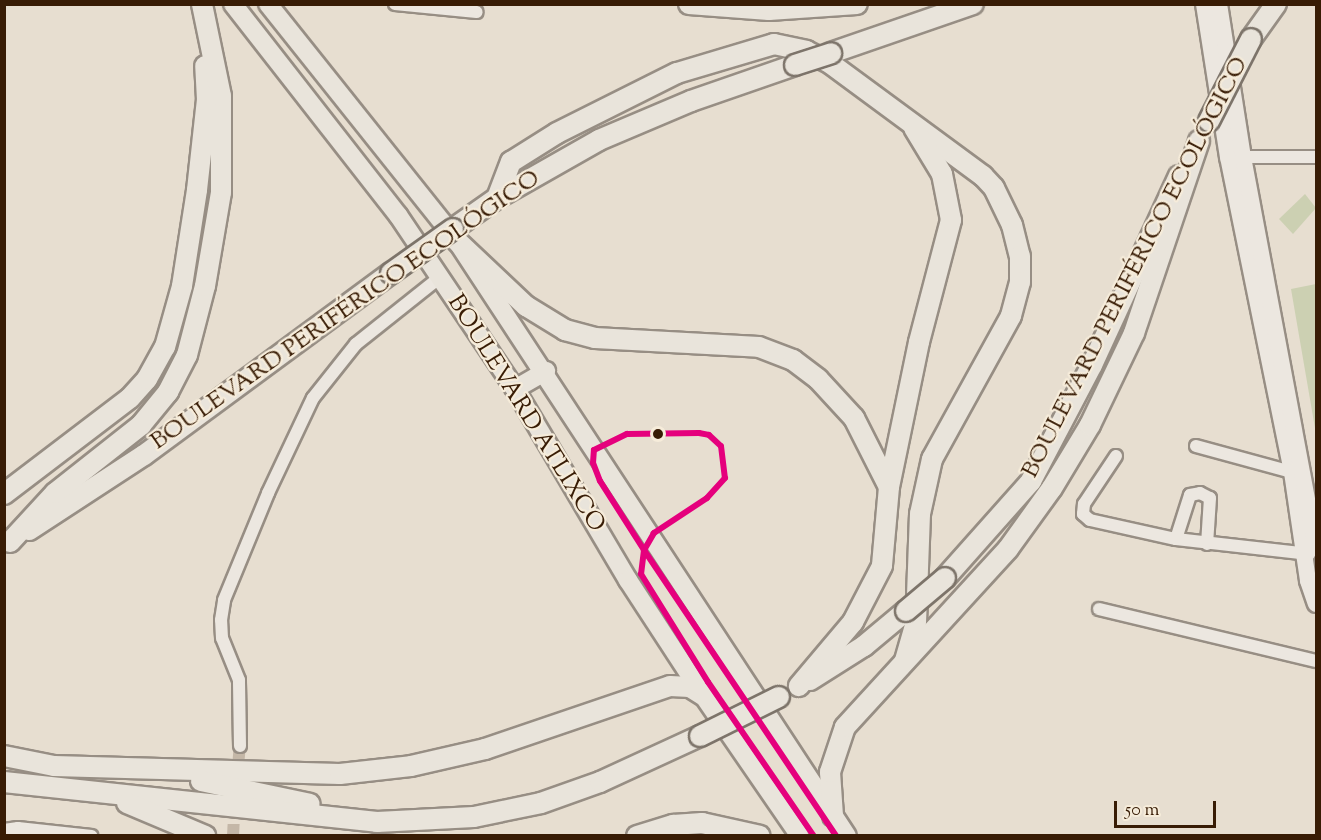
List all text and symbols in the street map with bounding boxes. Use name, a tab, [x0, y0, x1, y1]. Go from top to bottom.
street label: BOULEVARD PERIFÉRICO ECOLÓGICO	[1017, 53, 1255, 483]
street label: BOULEVARD PERIFÉRICO ECOLÓGICO	[146, 165, 546, 457]
street label: BOULEVARD ATLIXCO	[440, 290, 610, 538]
unlabelled marker	[652, 428, 664, 440]
scale bar	[1117, 789, 1219, 827]
text: 50 m	[1125, 798, 1159, 824]

